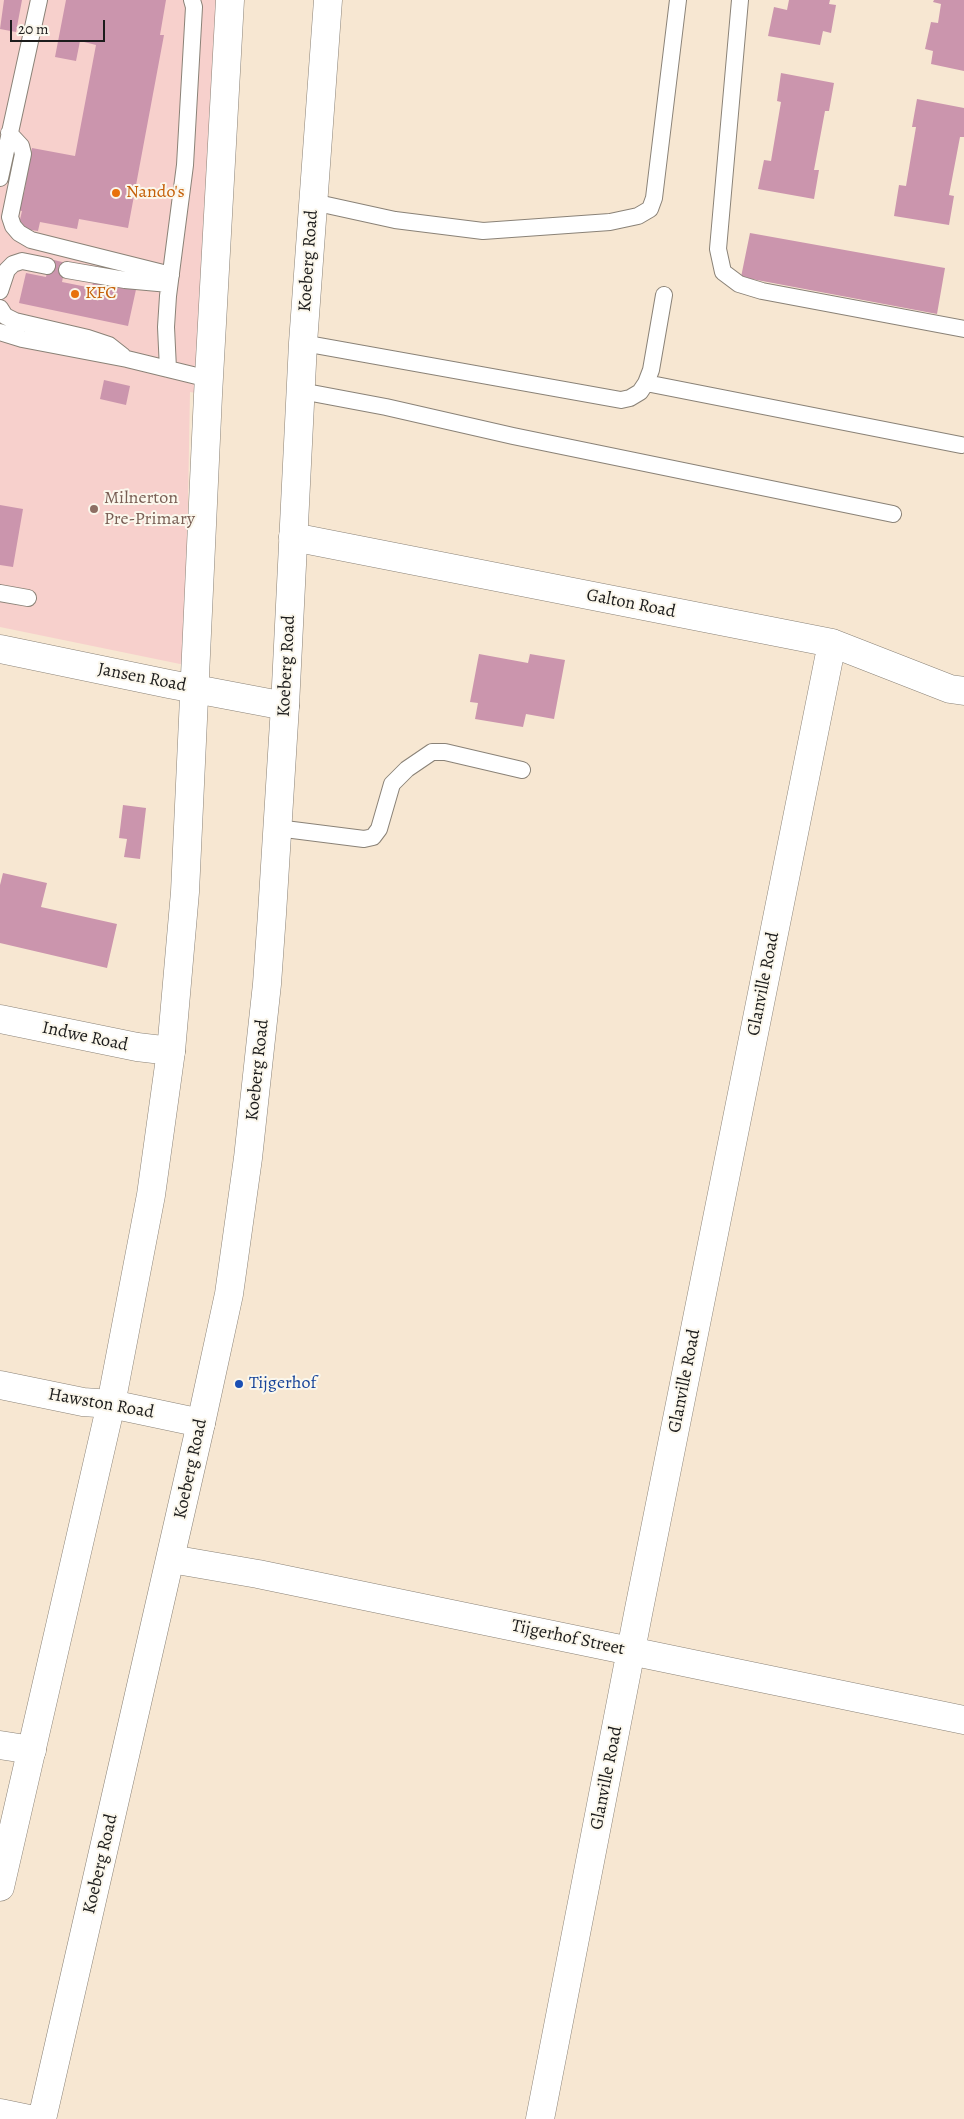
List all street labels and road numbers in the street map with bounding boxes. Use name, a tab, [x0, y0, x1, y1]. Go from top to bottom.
street label: Koeberg Road	[295, 209, 323, 313]
street label: Galton Road	[585, 585, 677, 623]
street label: Koeberg Road	[274, 615, 300, 717]
street label: Jansen Road	[96, 659, 188, 697]
street label: Glanville Road	[743, 930, 785, 1038]
street label: Indwe Road	[40, 1017, 130, 1057]
street label: Koeberg Road	[242, 1018, 274, 1122]
street label: Glanville Road	[664, 1327, 706, 1435]
street label: Hawston Road	[46, 1384, 156, 1424]
street label: Koeberg Road	[170, 1417, 212, 1521]
street label: Tijgerhof Street	[509, 1615, 627, 1661]
street label: Glanville Road	[586, 1724, 628, 1832]
street label: Koeberg Road	[79, 1812, 123, 1916]

